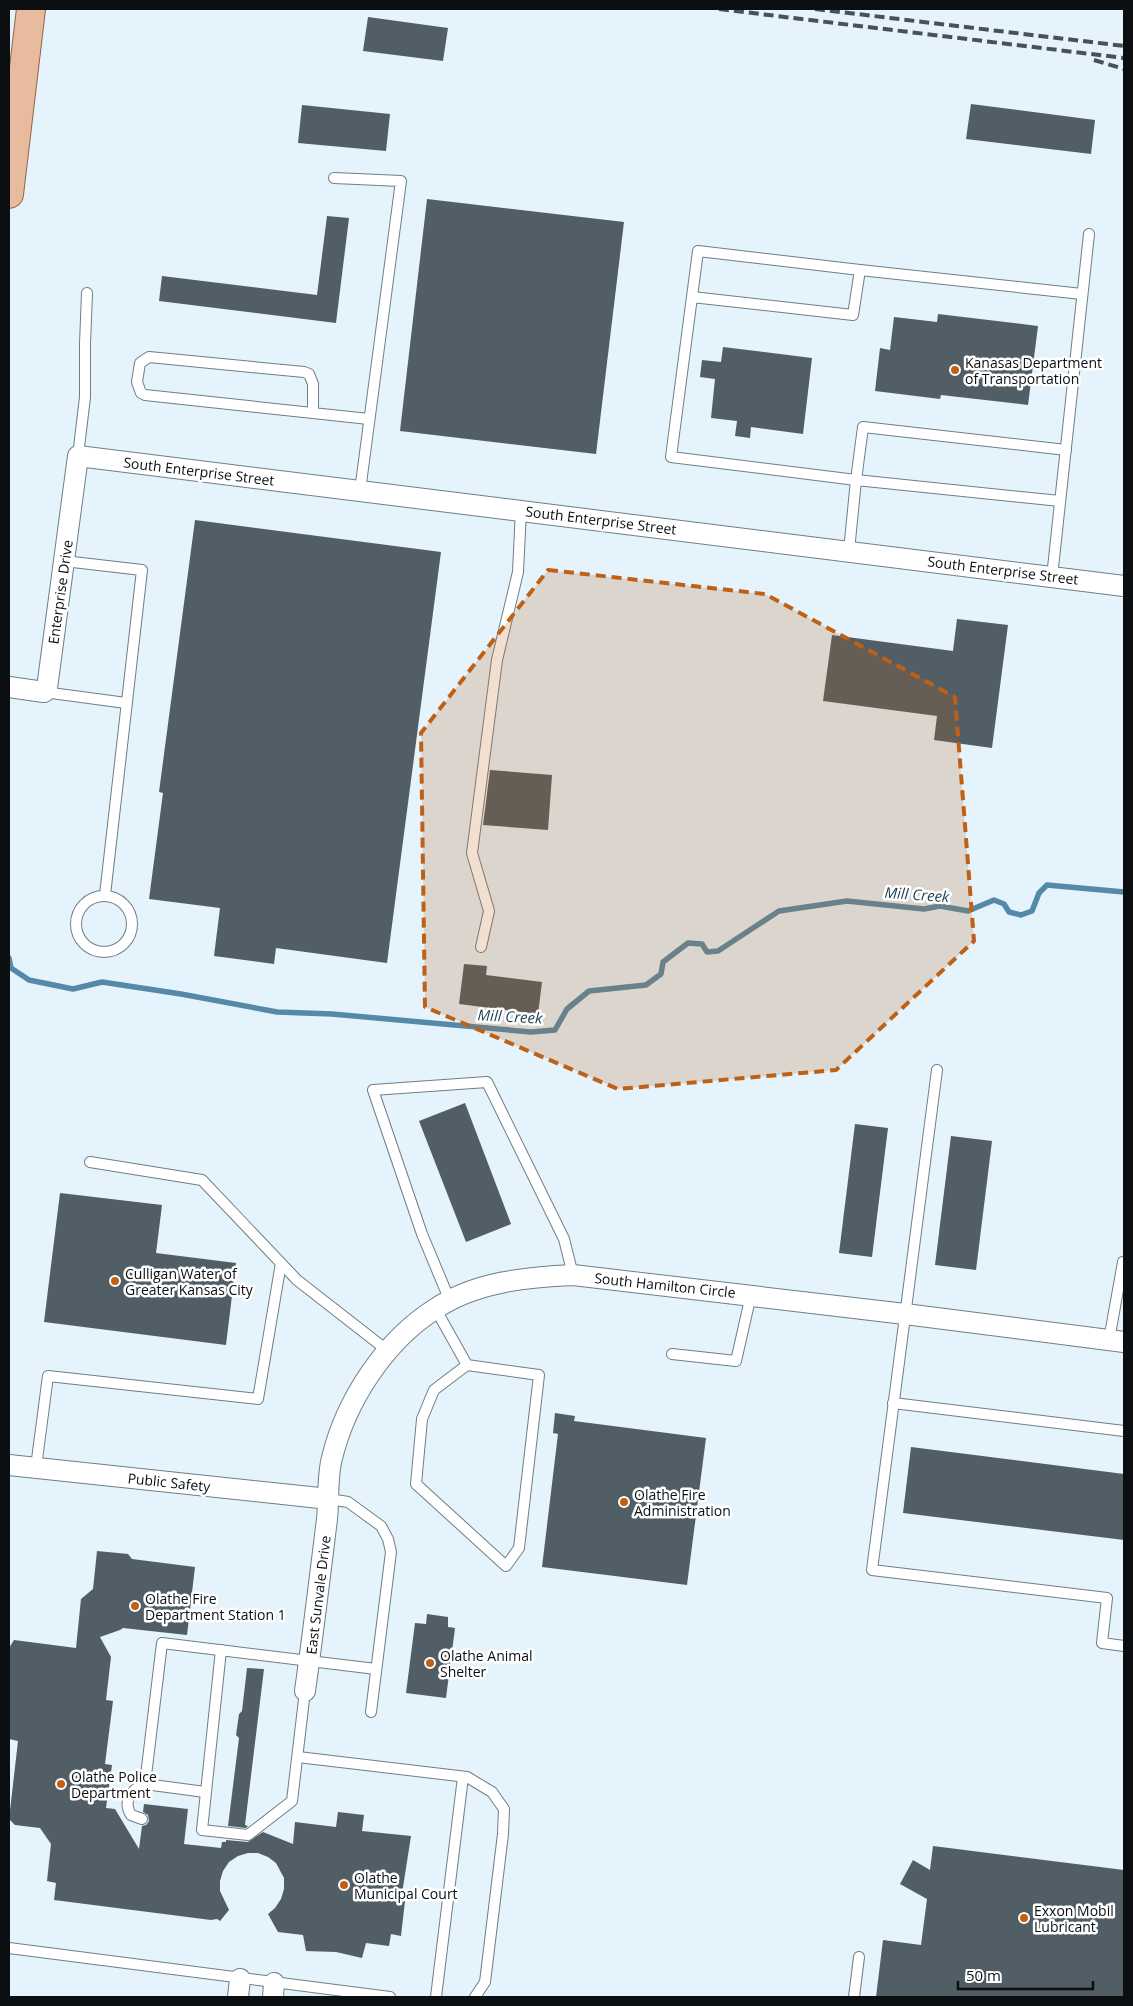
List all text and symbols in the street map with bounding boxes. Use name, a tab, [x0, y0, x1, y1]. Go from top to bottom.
place label: Kanasas Department of Transportation	[965, 353, 1102, 388]
marker: Kanasas Department of Transportation	[949, 364, 961, 376]
street label: South Enterprise Street	[122, 452, 276, 490]
street label: South Enterprise Street	[524, 501, 678, 539]
street label: Enterprise Drive	[43, 538, 77, 645]
street label: South Enterprise Street	[926, 551, 1080, 589]
water label: Mill Creek	[884, 882, 951, 906]
water label: Mill Creek	[477, 1004, 544, 1028]
place label: Culligan Water of Greater Kansas City	[125, 1264, 254, 1299]
street label: South Hamilton Circle	[593, 1268, 737, 1302]
marker: Culligan Water of Greater Kansas City	[109, 1275, 121, 1287]
street label: Public Safety	[127, 1468, 212, 1496]
place label: Olathe Fire Administration	[634, 1485, 731, 1520]
marker: Olathe Fire Administration	[618, 1496, 630, 1508]
street label: East Sunvale Drive	[301, 1534, 335, 1656]
place label: Olathe Fire Department Station 1	[145, 1589, 286, 1624]
marker: Olathe Fire Department Station 1	[129, 1600, 141, 1612]
place label: Olathe Animal Shelter	[440, 1646, 533, 1681]
marker: Olathe Animal Shelter	[424, 1657, 436, 1669]
place label: Olathe Police Department	[71, 1767, 157, 1802]
marker: Olathe Police Department	[55, 1778, 67, 1790]
place label: Olathe Municipal Court	[354, 1868, 458, 1903]
marker: Olathe Municipal Court	[338, 1879, 350, 1891]
place label: Exxon Mobil Lubricant	[1034, 1901, 1114, 1936]
marker: Exxon Mobil Lubricant	[1018, 1912, 1030, 1924]
scale bar	[958, 1958, 1093, 1990]
text: 50 m	[966, 1965, 1001, 1985]

